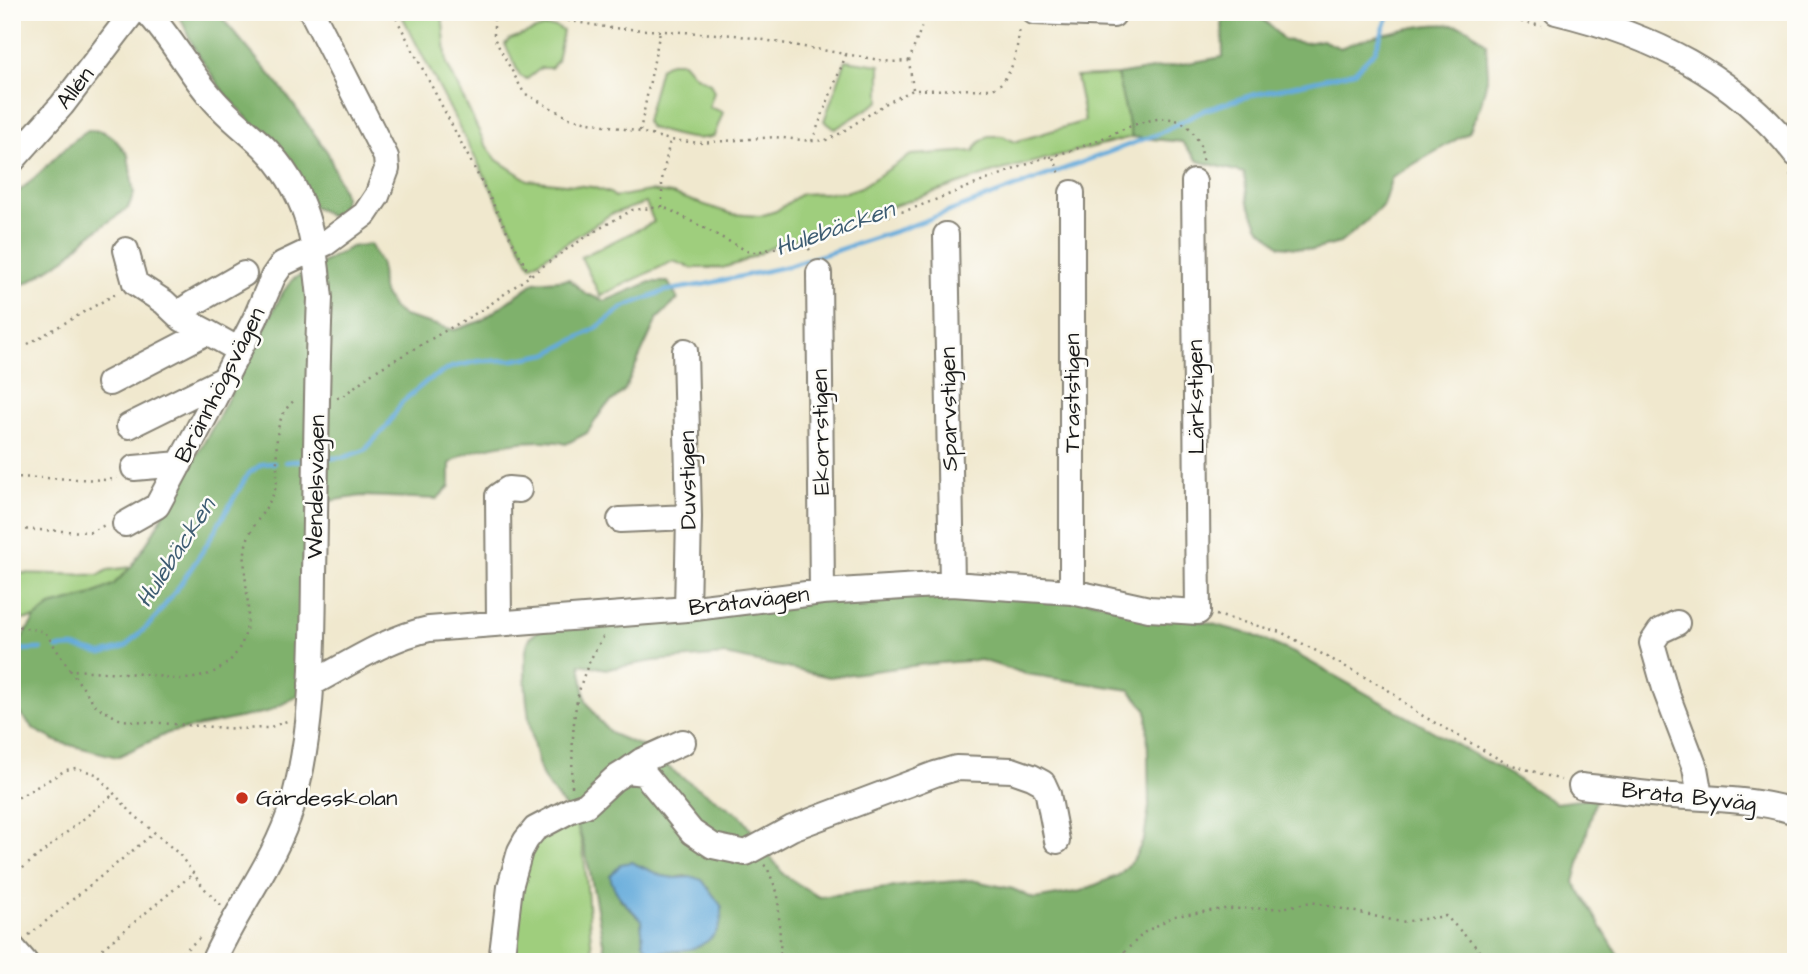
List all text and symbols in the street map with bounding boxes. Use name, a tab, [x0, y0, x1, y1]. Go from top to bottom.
street label: Allén	[48, 60, 102, 116]
water label: Hulebäcken	[771, 192, 901, 265]
street label: Brännhögsvägen	[167, 302, 274, 469]
street label: Traststigen	[1056, 333, 1089, 453]
street label: Lärkstigen	[1179, 339, 1214, 455]
street label: Sparvstigen	[932, 347, 967, 471]
street label: Ekorrstigen	[804, 369, 839, 495]
street label: Wendelsvägen	[299, 415, 334, 559]
street label: Duvstigen	[671, 430, 706, 530]
water label: Hulebäcken	[128, 490, 225, 614]
street label: Bråtavägen	[687, 578, 811, 625]
street label: Bråta Byväg	[1620, 774, 1758, 821]
place label: Gärdesskolan	[256, 782, 398, 814]
marker: Gärdesskolan	[234, 790, 250, 806]

